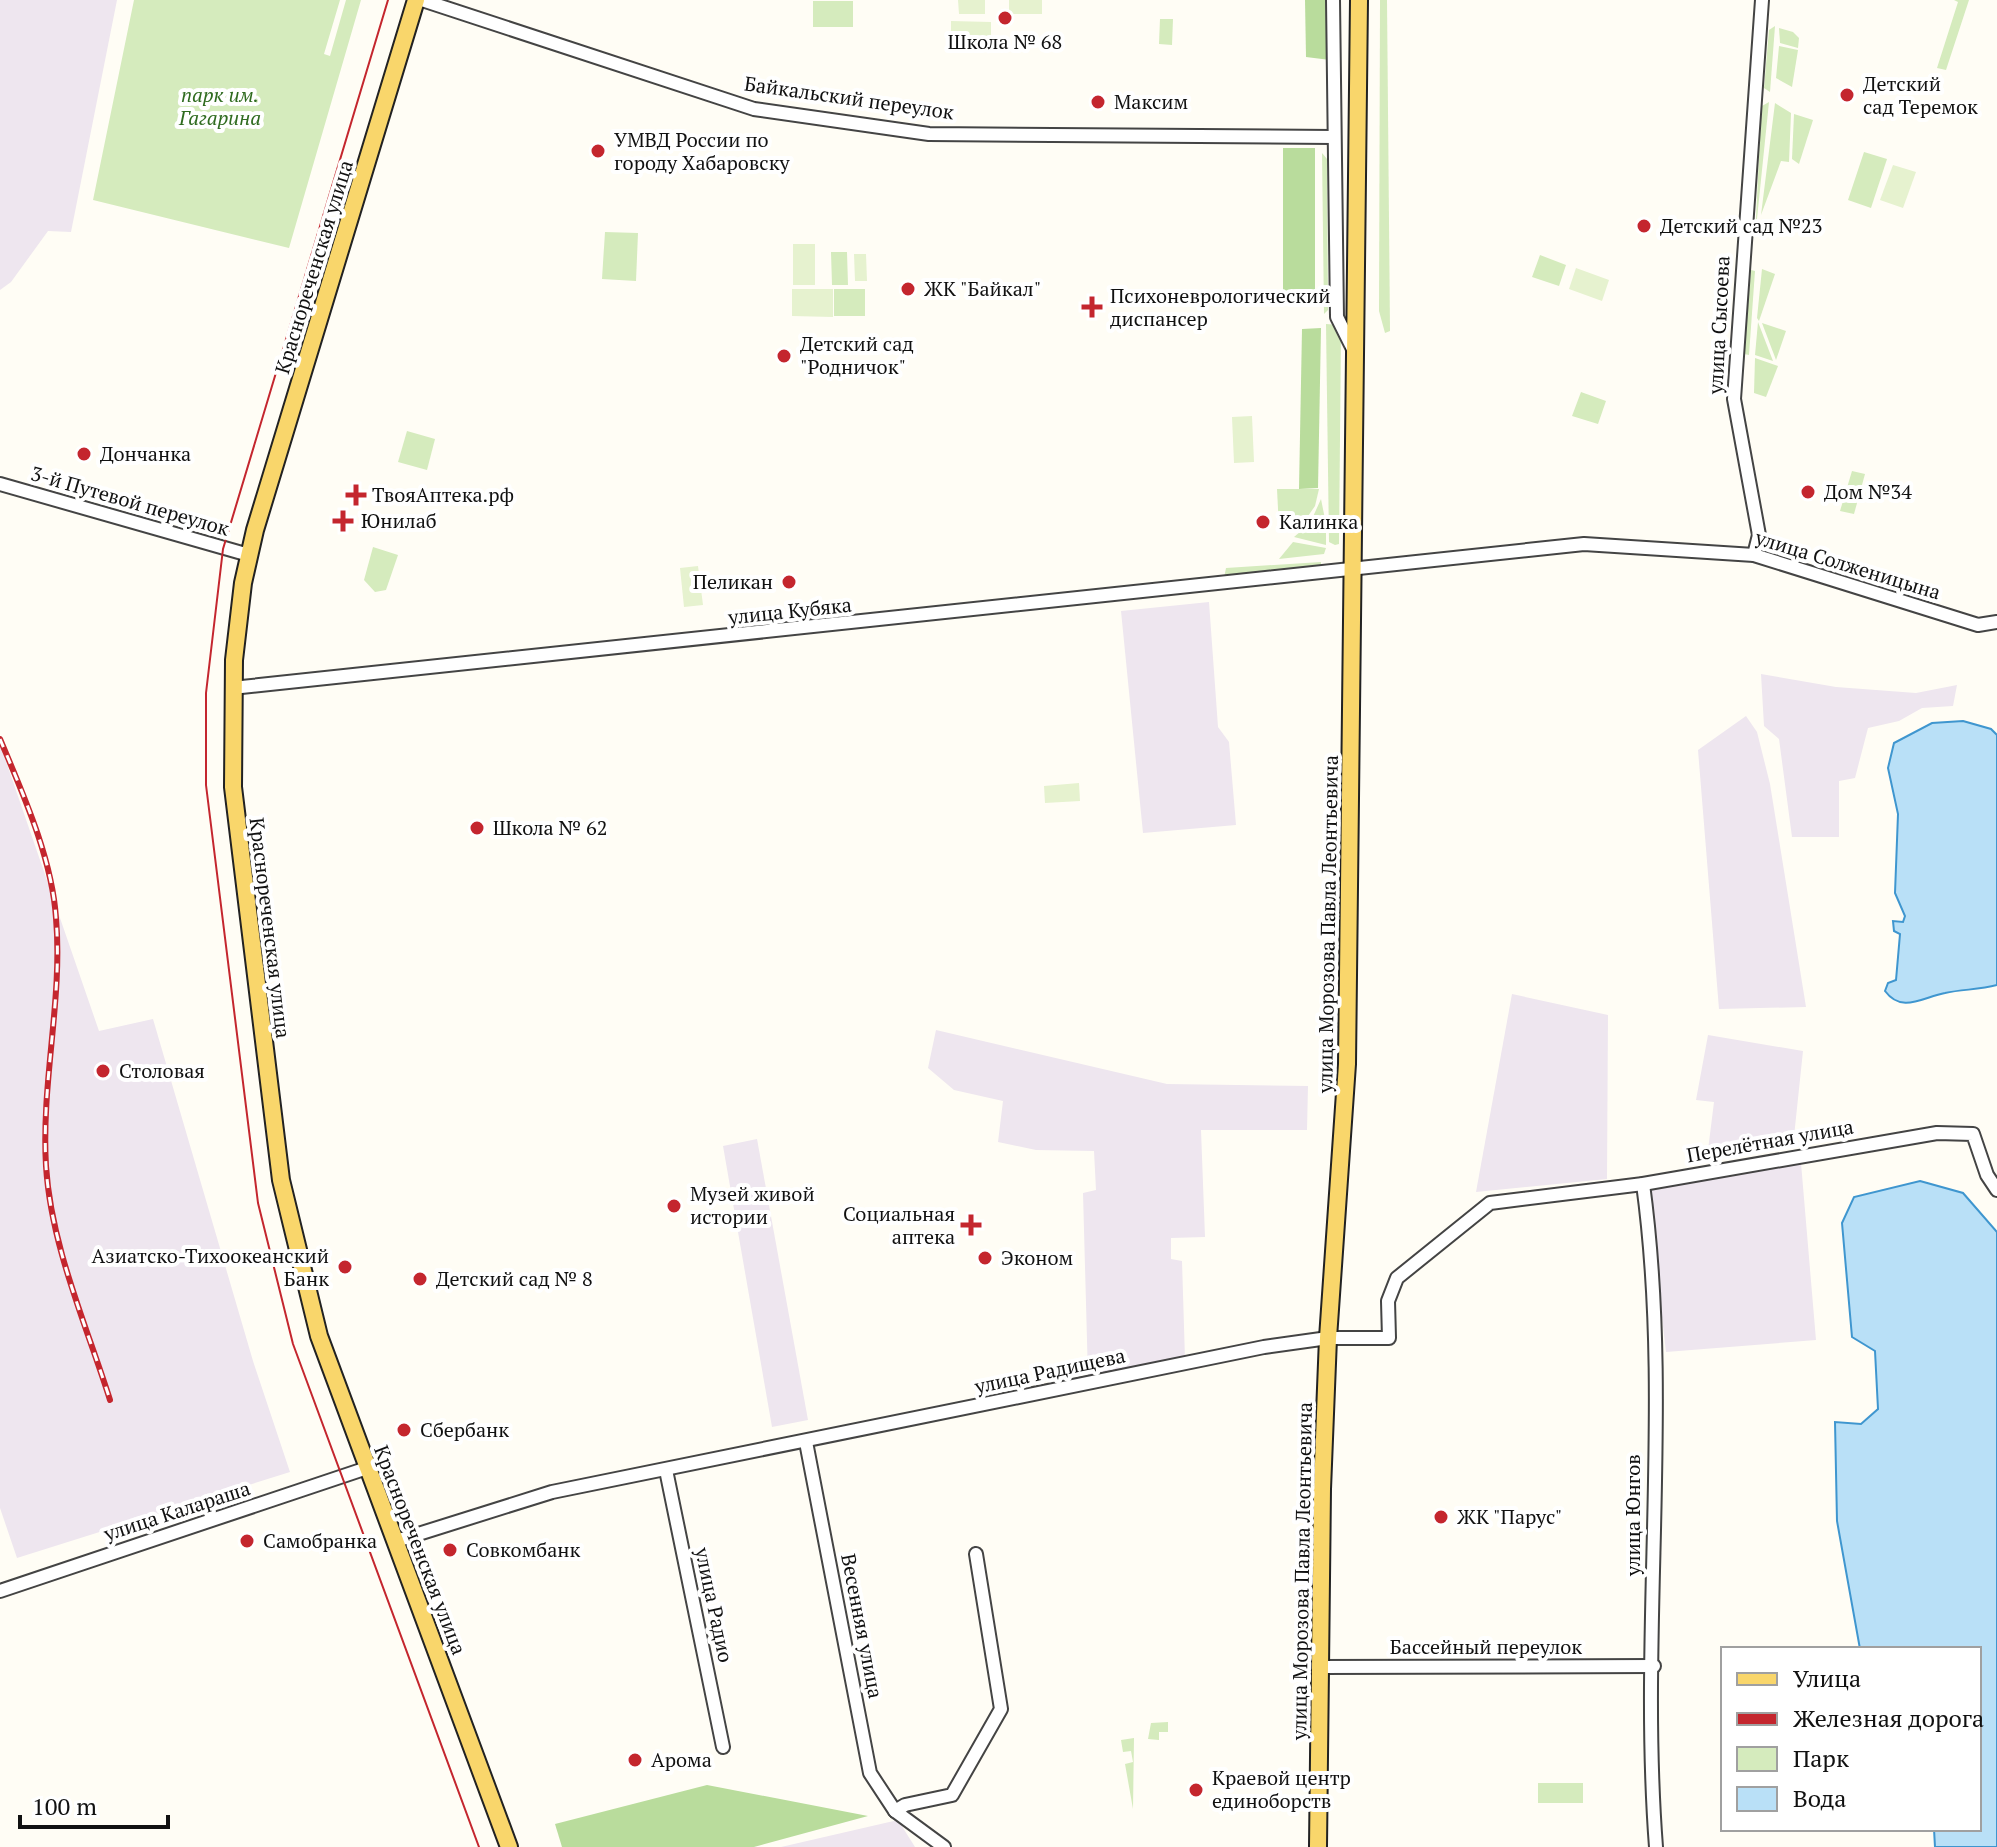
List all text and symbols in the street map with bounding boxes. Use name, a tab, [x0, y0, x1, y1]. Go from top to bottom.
marker: Школа № 68	[996, 9, 1014, 27]
place label: Школа № 68	[948, 28, 1062, 55]
street label: Байкальский переулок	[743, 69, 956, 126]
place label: Детский сад Теремок	[1863, 70, 1978, 120]
park label: парк им. Гагарина	[178, 81, 261, 131]
marker: Детский сад Теремок	[1838, 86, 1856, 104]
place label: Максим	[1114, 88, 1189, 115]
marker: Максим	[1089, 93, 1107, 111]
place label: УМВД России по городу Хабаровску	[614, 126, 790, 176]
marker: УМВД России по городу Хабаровску	[589, 142, 607, 160]
street label: Краснореченская улица	[268, 157, 359, 377]
place label: Детский сад №23	[1660, 212, 1822, 239]
marker: Детский сад №23	[1635, 217, 1653, 235]
street label: улица Сысоева	[1701, 255, 1736, 396]
place label: ЖК "Байкал"	[924, 275, 1041, 302]
marker: ЖК "Байкал"	[899, 280, 917, 298]
place label: Психоневрологический диспансер	[1110, 282, 1331, 332]
marker: Психоневрологический диспансер	[1081, 296, 1103, 318]
place label: Детский сад "Родничок"	[800, 330, 914, 380]
marker: Детский сад "Родничок"	[775, 347, 793, 365]
place label: Дончанка	[100, 440, 191, 467]
marker: Дончанка	[75, 445, 93, 463]
street label: 3-й Путевой переулок	[28, 459, 233, 542]
place label: Дом №34	[1824, 478, 1912, 505]
place label: ТвояАптека.рф	[372, 481, 514, 508]
marker: Дом №34	[1799, 483, 1817, 501]
marker: ТвояАптека.рф	[347, 486, 365, 504]
place label: Юнилаб	[361, 507, 437, 534]
place label: Калинка	[1279, 508, 1358, 535]
marker: Юнилаб	[332, 510, 354, 532]
marker: Калинка	[1254, 513, 1272, 531]
street label: улица Солженицына	[1751, 523, 1944, 606]
place label: Пеликан	[693, 568, 773, 595]
marker: Пеликан	[780, 573, 798, 591]
street label: улица Кубяка	[726, 591, 853, 631]
street label: улица Морозова Павла Леонтьевича	[1311, 755, 1344, 1094]
place label: Школа № 62	[493, 814, 607, 841]
street label: Краснореченская улица	[244, 816, 297, 1040]
marker: Школа № 62	[468, 819, 486, 837]
place label: Столовая	[119, 1057, 205, 1084]
marker: Столовая	[94, 1062, 112, 1080]
street label: Перелётная улица	[1684, 1113, 1856, 1168]
place label: Музей живой истории	[690, 1180, 815, 1230]
marker: Музей живой истории	[665, 1197, 683, 1215]
place label: Социальная аптека	[843, 1200, 955, 1250]
marker: Социальная аптека	[962, 1216, 980, 1234]
place label: Азиатско-Тихоокеанский Банк	[92, 1242, 329, 1292]
place label: Эконом	[1001, 1244, 1074, 1271]
marker: Эконом	[976, 1249, 994, 1267]
marker: Азиатско-Тихоокеанский Банк	[336, 1258, 354, 1276]
place label: Детский сад № 8	[436, 1265, 593, 1292]
marker: Детский сад № 8	[411, 1270, 429, 1288]
street label: улица Радищева	[971, 1341, 1128, 1400]
street label: улица Морозова Павла Леонтьевича	[1285, 1402, 1318, 1741]
place label: Сбербанк	[420, 1416, 509, 1443]
marker: Сбербанк	[395, 1421, 413, 1439]
street label: Краснореченская улица	[368, 1441, 473, 1658]
street label: улица Юнгов	[1619, 1454, 1646, 1577]
street label: улица Калараша	[99, 1474, 253, 1547]
place label: ЖК "Парус"	[1457, 1503, 1562, 1530]
marker: ЖК "Парус"	[1432, 1508, 1450, 1526]
place label: Самобранка	[263, 1527, 377, 1554]
marker: Самобранка	[238, 1532, 256, 1550]
place label: Совкомбанк	[466, 1536, 580, 1563]
marker: Совкомбанк	[441, 1541, 459, 1559]
street label: улица Радио	[689, 1544, 740, 1665]
street label: Весенняя улица	[835, 1551, 890, 1701]
street label: Бассейный переулок	[1390, 1633, 1582, 1660]
legend	[1721, 1647, 1981, 1831]
text: Улица	[1793, 1662, 1861, 1694]
text: Железная дорога	[1793, 1702, 1984, 1734]
text: Парк	[1793, 1742, 1849, 1774]
place label: Арома	[651, 1746, 712, 1773]
marker: Арома	[626, 1751, 644, 1769]
place label: Краевой центр единоборств	[1212, 1764, 1351, 1814]
scale bar	[20, 1779, 168, 1829]
marker: Краевой центр единоборств	[1187, 1781, 1205, 1799]
text: Вода	[1793, 1782, 1846, 1814]
text: 100 m	[32, 1790, 97, 1822]

